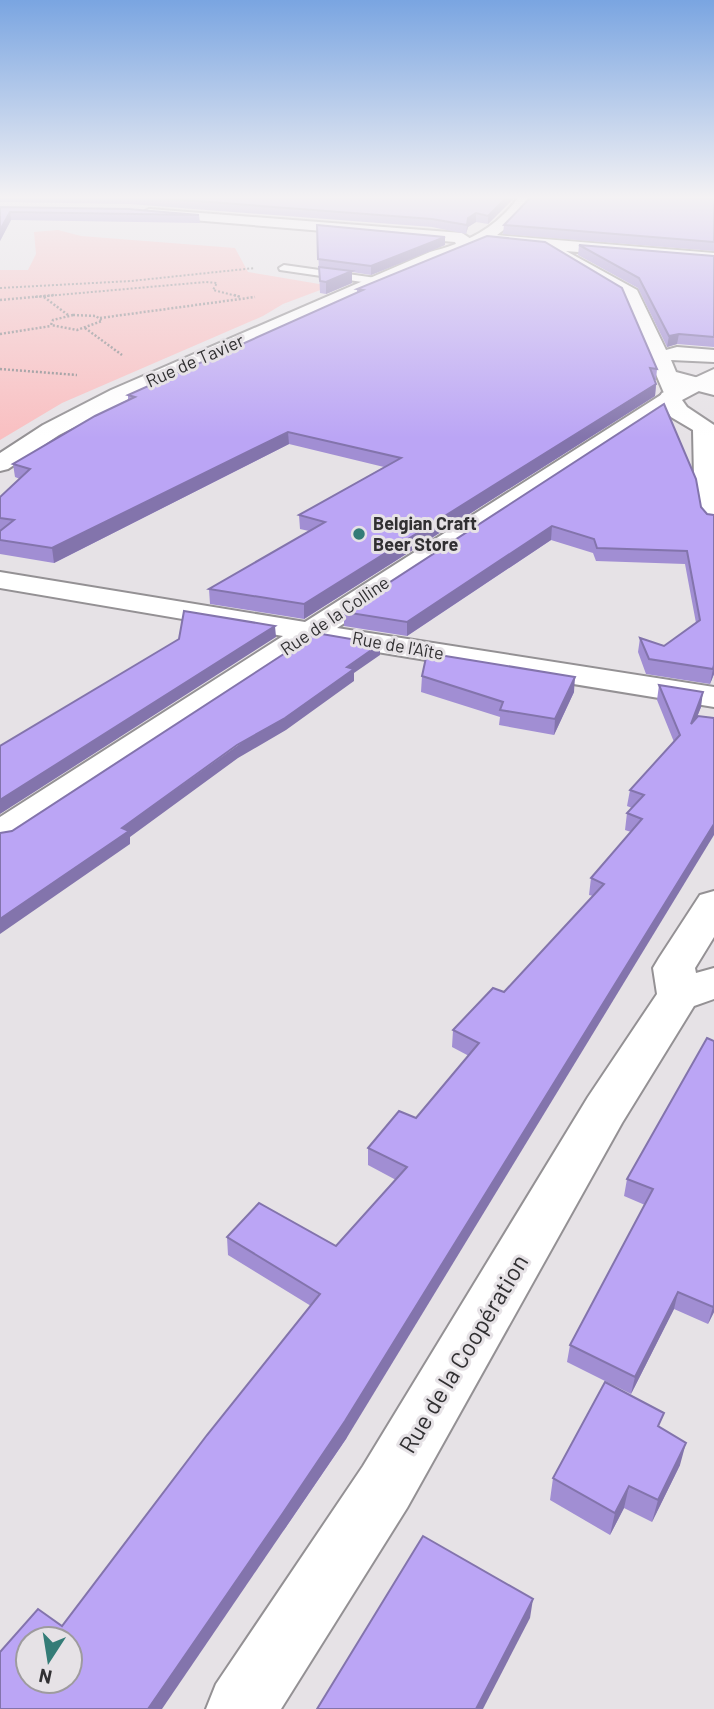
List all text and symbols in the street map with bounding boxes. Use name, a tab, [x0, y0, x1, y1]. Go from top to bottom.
street label: Rue de Tavier	[142, 328, 248, 392]
place label: Belgian Craft Beer Store	[373, 512, 477, 555]
marker: Belgian Craft Beer Store	[351, 526, 367, 542]
street label: Rue de la Colline	[276, 571, 393, 660]
street label: Rue de l'Aîte	[351, 626, 446, 664]
street label: Rue de la Coopération	[392, 1249, 534, 1458]
north arrow	[14, 1625, 84, 1695]
text: N	[37, 1665, 54, 1690]

